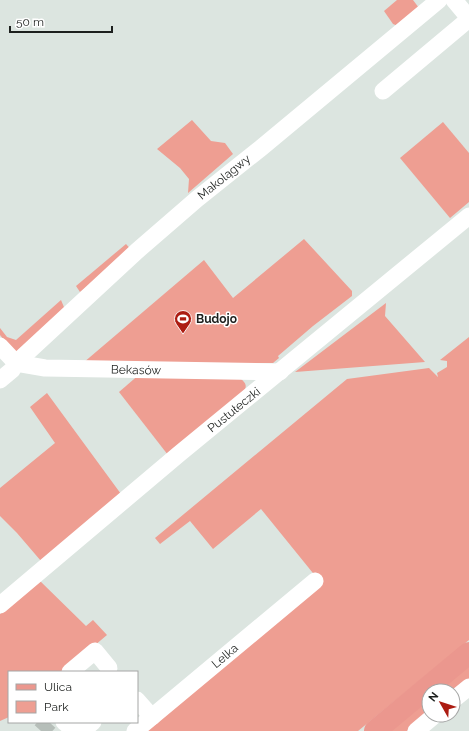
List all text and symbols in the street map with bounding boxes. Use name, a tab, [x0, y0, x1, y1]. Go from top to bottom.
scale bar	[10, 8, 112, 34]
text: 50 m	[16, 15, 44, 29]
street label: Makolągwy	[195, 151, 254, 202]
sports icon: Budojo	[173, 309, 193, 334]
place label: Budojo	[196, 312, 237, 326]
street label: Bekasów	[111, 363, 162, 377]
street label: Pustułeczki	[205, 385, 263, 435]
street label: Lelka	[209, 641, 241, 671]
legend	[8, 671, 138, 723]
text: Ulica	[44, 680, 72, 694]
north arrow	[421, 683, 461, 723]
text: N	[426, 690, 441, 704]
text: Park	[44, 700, 69, 714]

